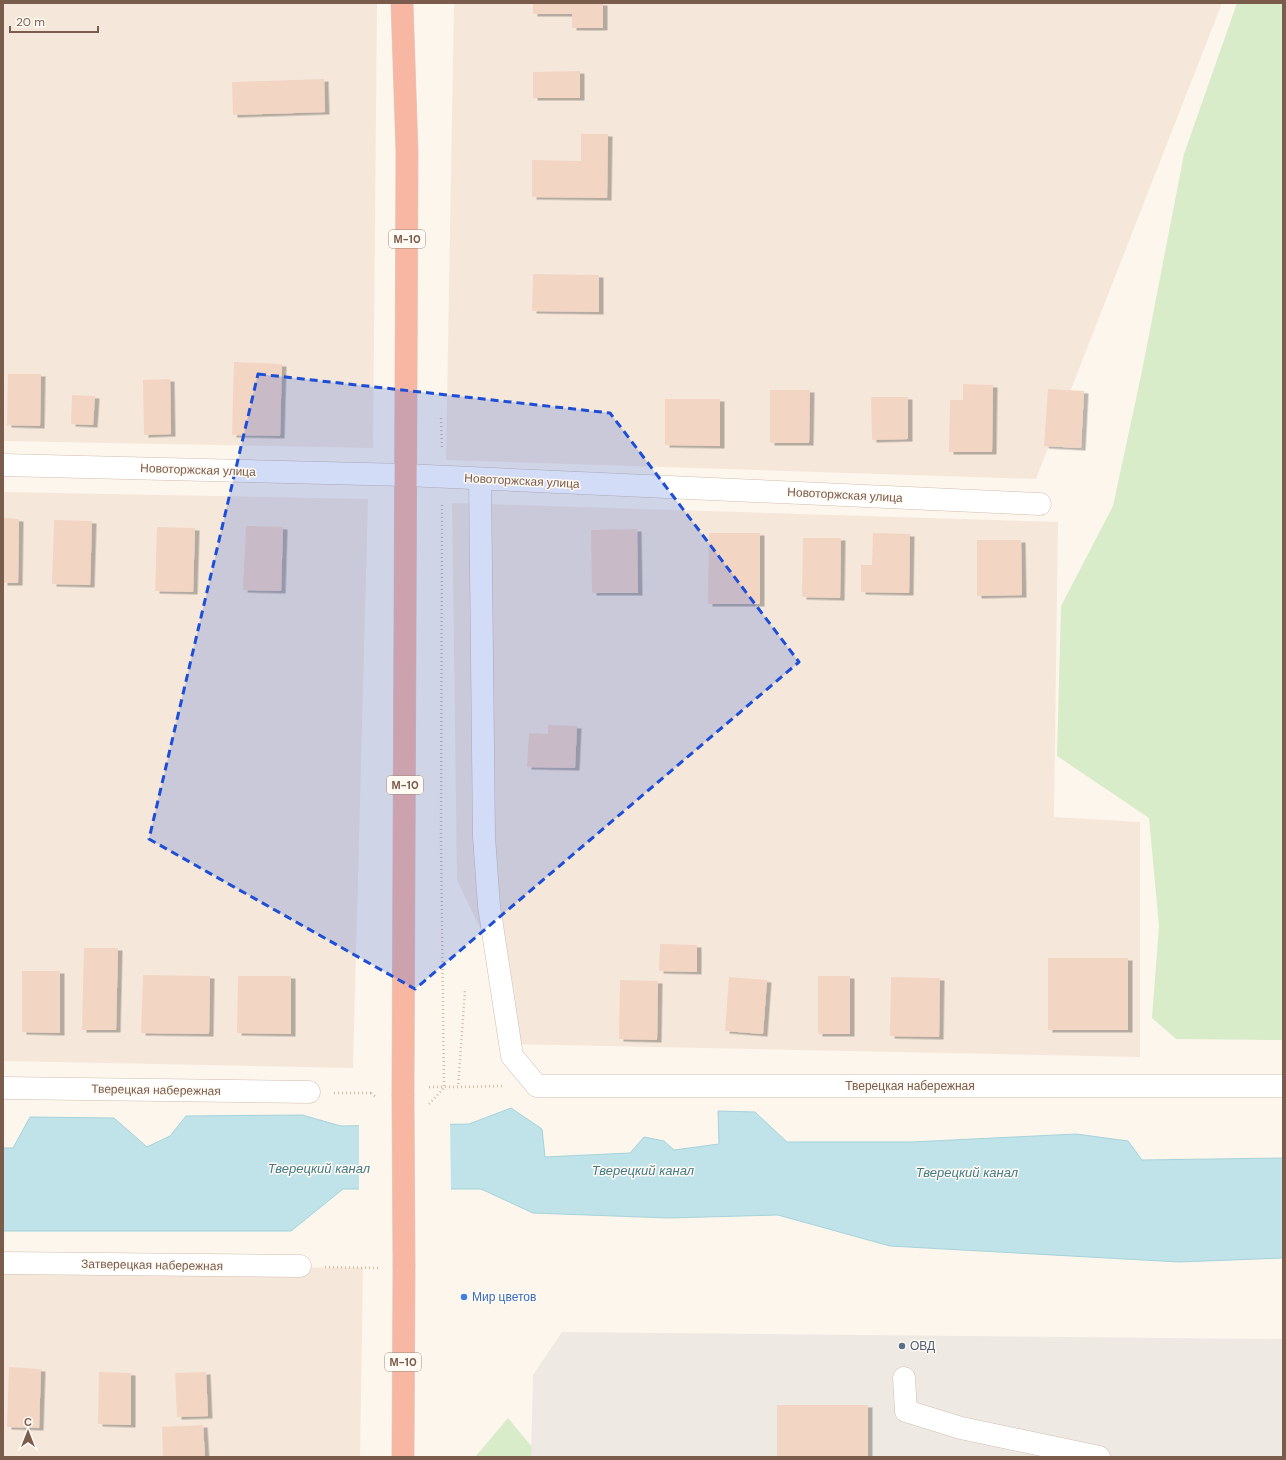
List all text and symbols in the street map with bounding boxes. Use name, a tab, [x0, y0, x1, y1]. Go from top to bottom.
scale bar	[10, 8, 98, 34]
text: 20 m	[16, 14, 45, 30]
road number: М-10	[389, 230, 425, 248]
street label: Новоторжская улица	[140, 460, 256, 480]
street label: Новоторжская улица	[464, 470, 580, 492]
street label: Новоторжская улица	[787, 484, 903, 506]
road number: М-10	[387, 776, 423, 794]
street label: Тверецкая набережная	[845, 1078, 975, 1094]
street label: Тверецкая набережная	[91, 1081, 221, 1099]
water label: Тверецкий канал	[268, 1160, 371, 1177]
water label: Тверецкий канал	[592, 1162, 695, 1179]
water label: Тверецкий канал	[916, 1164, 1019, 1181]
street label: Затверецкая набережная	[81, 1256, 223, 1274]
place label: Мир цветов	[472, 1289, 536, 1305]
marker: Мир цветов	[459, 1292, 469, 1302]
place label: ОВД	[910, 1338, 935, 1354]
marker: ОВД	[897, 1341, 907, 1351]
road number: М-10	[385, 1353, 421, 1371]
north arrow	[8, 1412, 48, 1452]
text: С	[24, 1415, 32, 1429]

